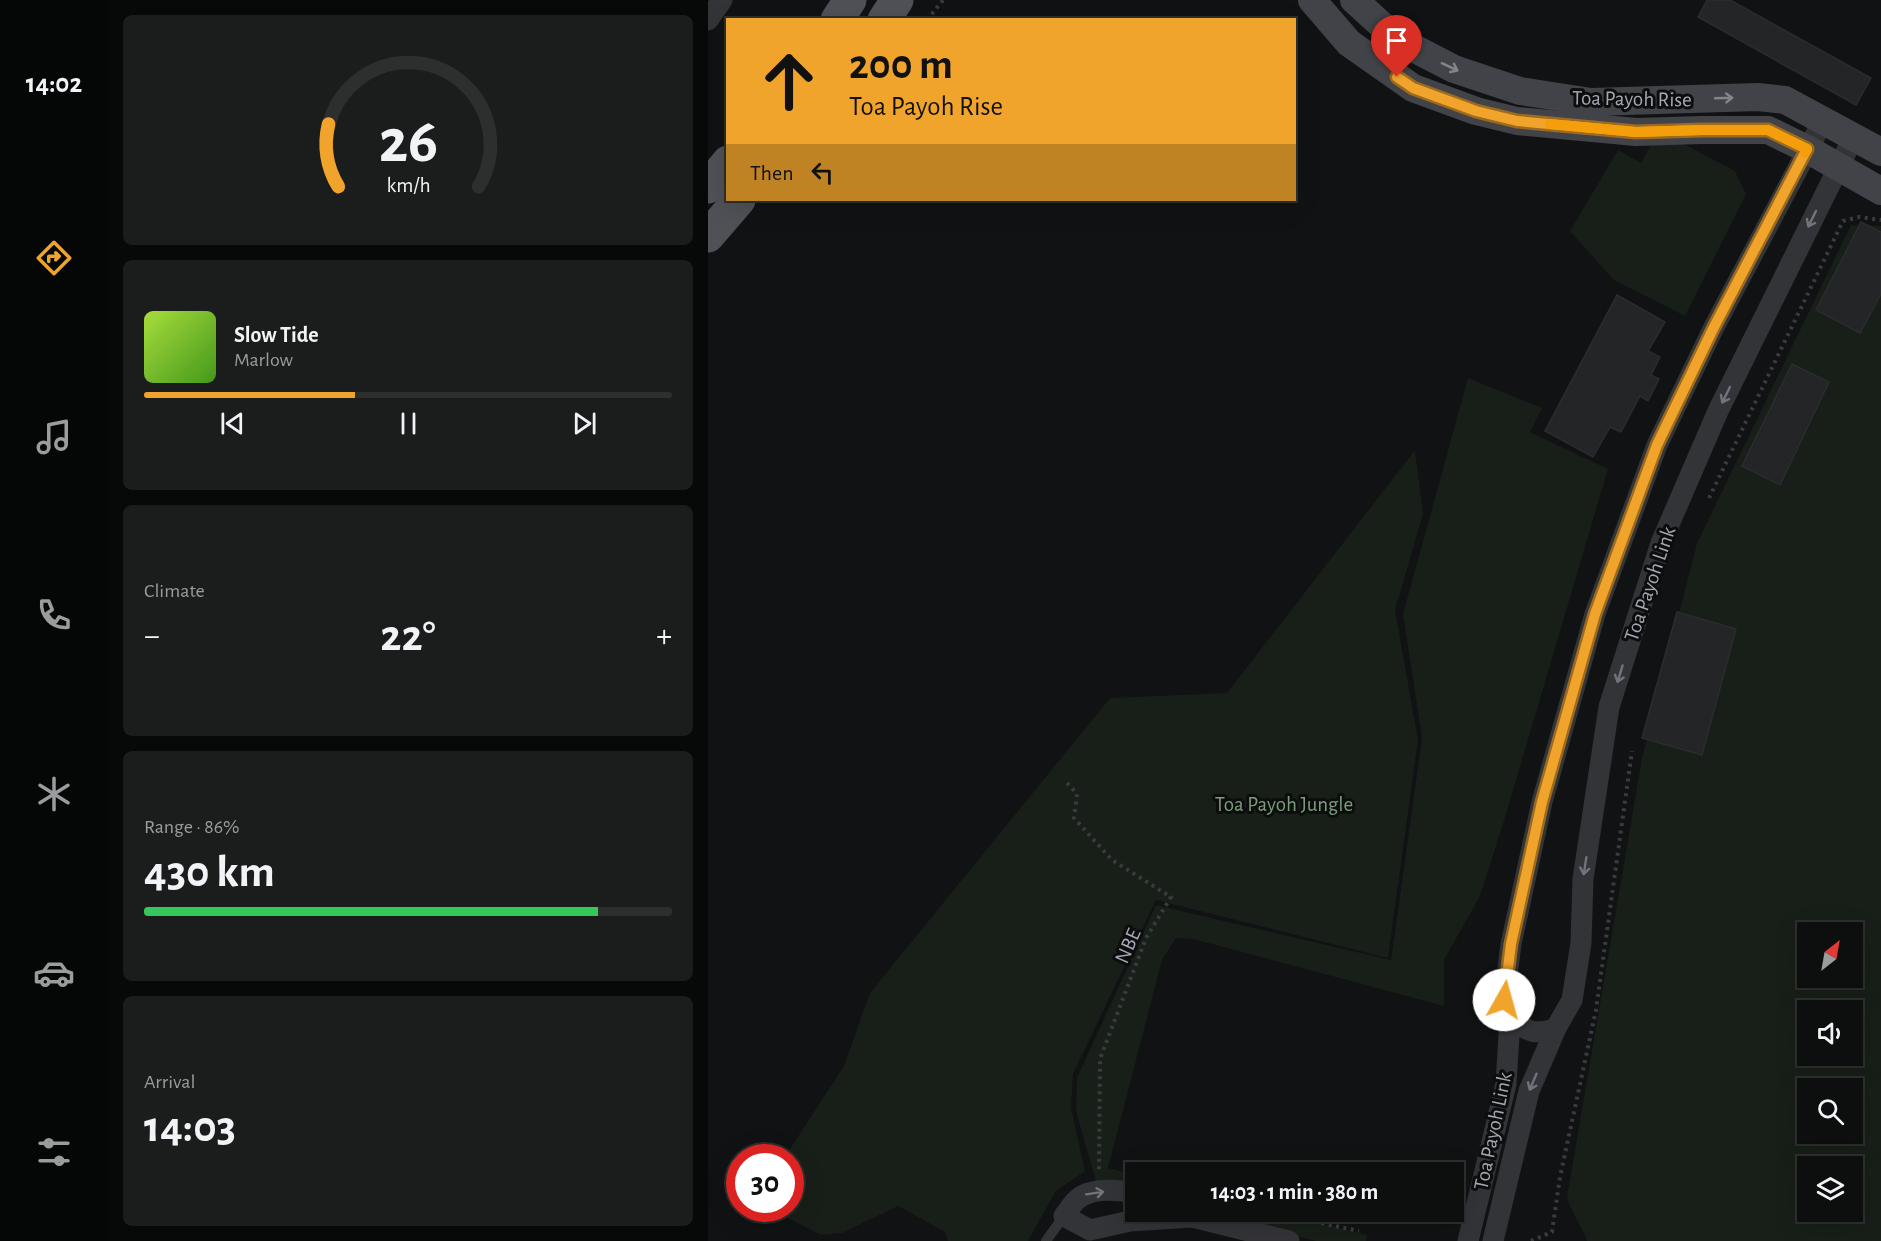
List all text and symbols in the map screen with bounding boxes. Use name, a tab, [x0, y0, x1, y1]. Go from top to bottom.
pin	[1371, 15, 1422, 77]
icon: arrive	[1380, 24, 1413, 57]
icon: ahead	[750, 42, 828, 120]
text: 200 m	[849, 44, 953, 86]
one-way arrow	[1441, 62, 1459, 73]
text: 14:02	[26, 70, 82, 97]
street label: Toa Payoh Rise	[1572, 87, 1692, 111]
text: Toa Payoh Rise	[849, 93, 1003, 120]
one-way arrow	[1714, 93, 1734, 104]
text: 26	[378, 111, 438, 173]
icon: left	[806, 156, 839, 189]
text: Then	[750, 162, 794, 184]
text: km/h	[386, 175, 430, 196]
one-way arrow	[1806, 210, 1818, 228]
icon: directions	[33, 237, 75, 279]
text: Slow Tide	[234, 324, 319, 346]
text: Marlow	[234, 350, 293, 370]
one-way arrow	[1720, 385, 1732, 403]
icon: previous	[216, 407, 249, 440]
icon: pause	[392, 407, 425, 440]
icon: next	[568, 407, 601, 440]
icon: music	[33, 416, 75, 458]
street label: Toa Payoh Link	[1621, 524, 1680, 644]
text: Climate	[144, 581, 205, 601]
icon: phone	[33, 594, 75, 636]
text: 22°	[380, 614, 436, 659]
text: −	[144, 620, 160, 653]
text: +	[656, 620, 672, 653]
one-way arrow	[1613, 664, 1624, 683]
icon: climate	[33, 773, 75, 815]
park label: Toa Payoh Jungle	[1215, 794, 1353, 815]
text: Range · 86%	[144, 817, 240, 837]
text: 430 km	[144, 850, 275, 895]
one-way arrow	[1579, 856, 1590, 875]
north arrow	[1797, 922, 1863, 988]
map controls	[1797, 922, 1863, 1222]
street label: NBE	[1111, 925, 1145, 967]
icon: car	[33, 952, 75, 994]
position arrow	[1472, 968, 1536, 1032]
button: sound	[1797, 1000, 1863, 1066]
street label: Toa Payoh Link	[1470, 1070, 1516, 1192]
text: Arrival	[144, 1072, 195, 1092]
one-way arrow	[1526, 1073, 1537, 1091]
button: search	[1797, 1078, 1863, 1144]
text: 14:03	[144, 1105, 236, 1150]
icon: filters	[33, 1131, 75, 1173]
speed limit sign: 30	[726, 1144, 804, 1222]
button: layers	[1797, 1156, 1863, 1222]
text: 14:03 · 1 min · 380 m	[1211, 1181, 1378, 1203]
one-way arrow	[1085, 1187, 1104, 1198]

